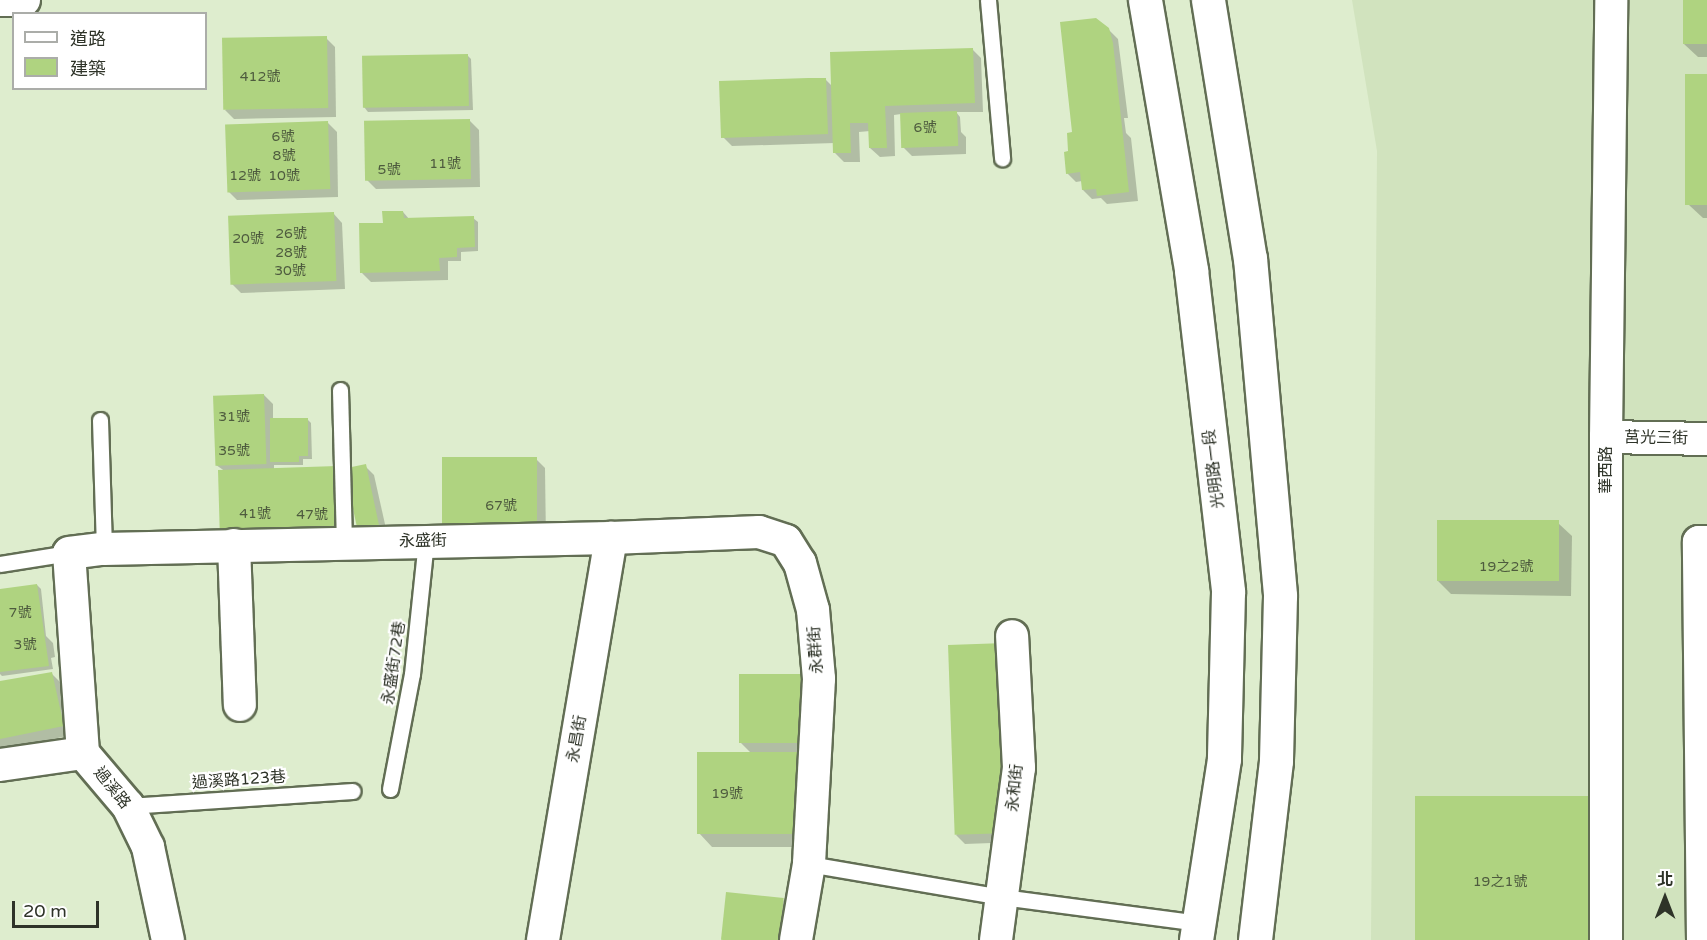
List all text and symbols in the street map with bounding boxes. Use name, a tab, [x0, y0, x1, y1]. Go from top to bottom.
legend	[12, 12, 207, 90]
text: 道路	[70, 28, 106, 50]
text: 建築	[70, 58, 106, 80]
house number: 412號	[240, 69, 280, 85]
house number: 6號	[914, 120, 936, 136]
house number: 6號	[272, 129, 294, 145]
house number: 8號	[273, 148, 295, 164]
house number: 11號	[429, 156, 461, 172]
house number: 5號	[378, 162, 400, 178]
house number: 12號	[229, 168, 261, 184]
house number: 10號	[268, 168, 300, 184]
house number: 26號	[275, 226, 307, 242]
house number: 20號	[232, 231, 264, 247]
house number: 28號	[275, 245, 307, 261]
house number: 30號	[274, 263, 306, 279]
house number: 31號	[218, 409, 250, 425]
street label: 光明路一段	[1200, 428, 1228, 510]
street label: 莒光三街	[1624, 428, 1688, 448]
house number: 35號	[218, 443, 250, 459]
street label: 華西路	[1596, 446, 1616, 494]
house number: 67號	[485, 498, 517, 514]
house number: 41號	[239, 506, 271, 522]
house number: 47號	[296, 507, 328, 523]
street label: 永盛街	[399, 531, 447, 551]
house number: 19之2號	[1479, 559, 1533, 575]
house number: 7號	[9, 605, 31, 621]
street label: 永盛街72巷	[379, 620, 409, 706]
street label: 永群街	[805, 625, 827, 675]
house number: 3號	[14, 637, 36, 653]
street label: 永昌街	[563, 714, 591, 764]
street label: 過溪路	[89, 763, 135, 813]
street label: 永和街	[1003, 763, 1027, 813]
street label: 過溪路123巷	[191, 767, 287, 793]
house number: 19號	[711, 786, 743, 802]
north arrow	[1635, 868, 1695, 928]
text: 北	[1657, 870, 1673, 890]
house number: 19之1號	[1473, 874, 1527, 890]
scale bar	[15, 889, 102, 927]
text: 20 m	[23, 900, 67, 922]

